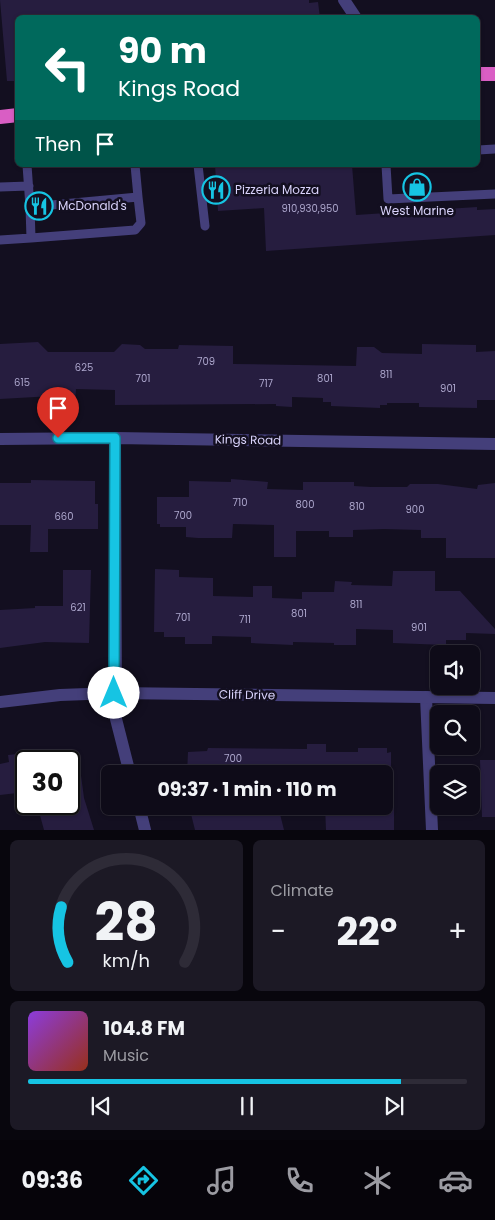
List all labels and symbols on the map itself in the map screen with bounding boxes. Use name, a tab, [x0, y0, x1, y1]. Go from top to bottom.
shop icon: West Marine	[402, 172, 432, 202]
restaurant icon: Pizzeria Mozza	[201, 175, 231, 205]
place label: Pizzeria Mozza	[235, 181, 319, 198]
restaurant icon: McDonald's	[24, 191, 54, 221]
place label: McDonald's	[58, 197, 127, 214]
house number: 910,930,950	[281, 201, 339, 216]
place label: West Marine	[380, 202, 454, 219]
house number: 709	[197, 354, 215, 369]
house number: 625	[75, 360, 93, 375]
house number: 811	[380, 367, 392, 382]
house number: 701	[136, 371, 150, 386]
house number: 801	[317, 371, 333, 386]
house number: 615	[14, 375, 30, 390]
house number: 717	[259, 376, 274, 391]
house number: 901	[440, 381, 456, 396]
pin	[37, 387, 79, 438]
street label: Kings Road	[215, 430, 281, 449]
house number: 710	[233, 495, 247, 510]
house number: 800	[296, 497, 314, 512]
house number: 810	[349, 499, 365, 514]
house number: 900	[406, 502, 424, 517]
house number: 700	[174, 508, 192, 523]
house number: 660	[55, 509, 73, 524]
house number: 811	[350, 597, 362, 612]
house number: 621	[70, 600, 86, 615]
house number: 801	[291, 606, 307, 621]
house number: 701	[176, 610, 190, 625]
house number: 711	[239, 612, 251, 627]
house number: 901	[411, 620, 427, 635]
position arrow	[87, 666, 139, 718]
street label: Cliff Drive	[219, 686, 275, 703]
speed limit sign: 30	[15, 750, 80, 815]
house number: 700	[224, 751, 242, 766]

